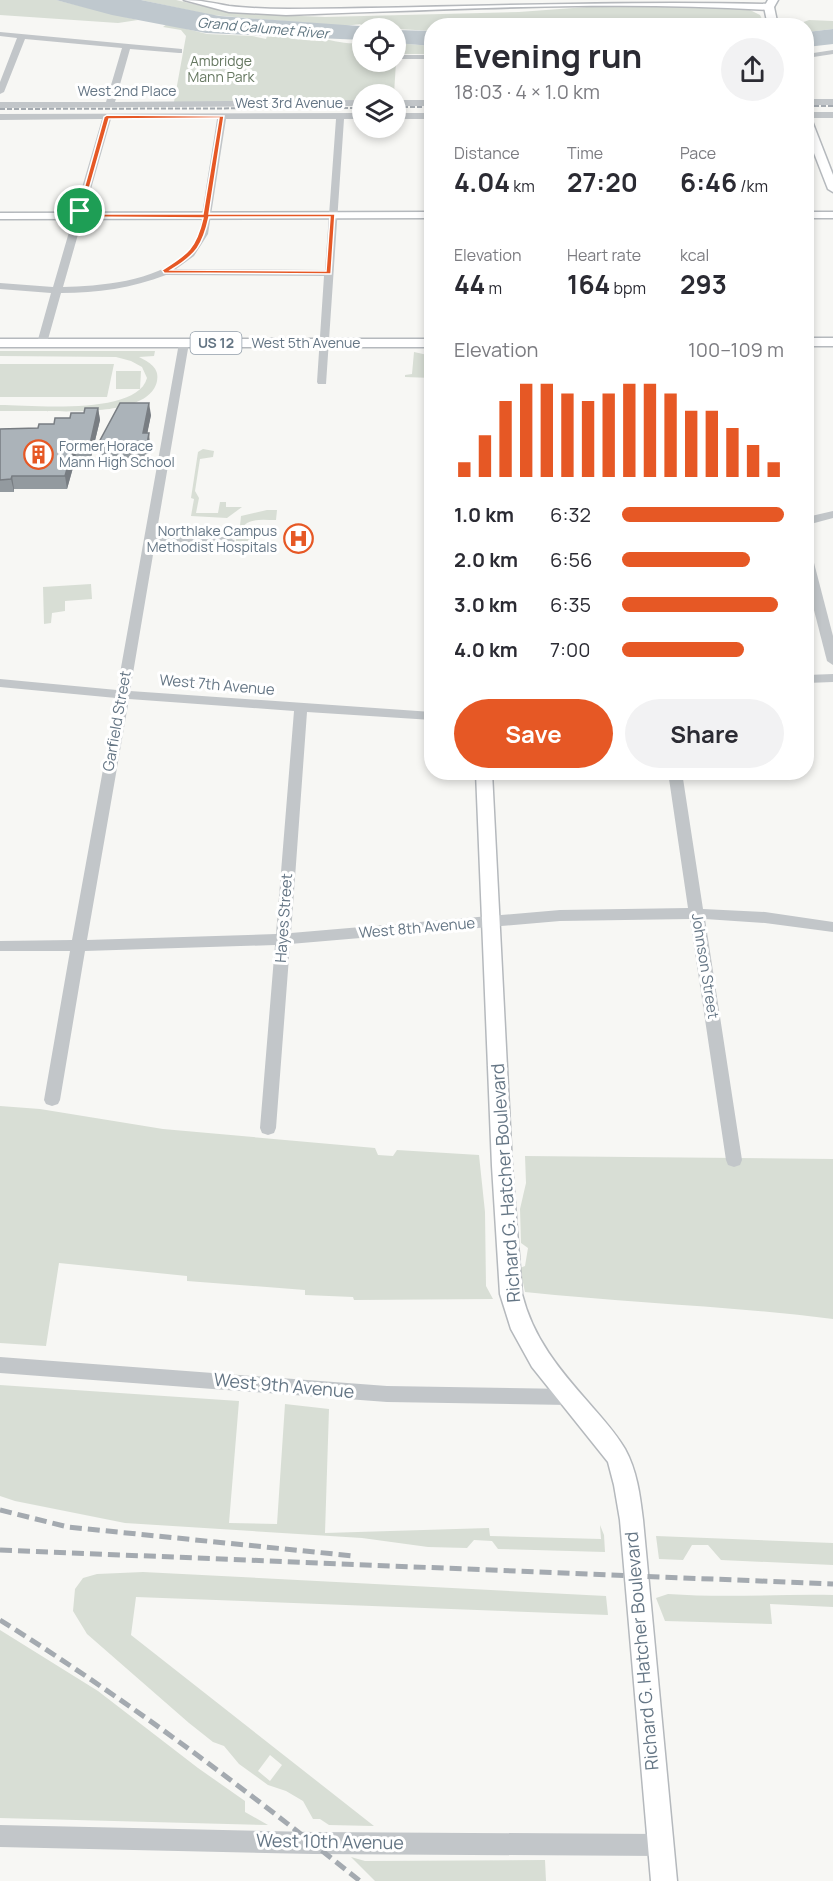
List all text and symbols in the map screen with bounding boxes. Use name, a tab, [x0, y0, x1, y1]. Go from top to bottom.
water label: Grand Calumet River	[197, 12, 331, 43]
map controls	[352, 18, 406, 138]
button: locate	[352, 18, 406, 72]
text: Evening run	[454, 33, 642, 78]
button: share	[721, 38, 784, 101]
park label: Ambridge Mann Park	[188, 51, 255, 86]
text: 18:03 · 4 × 1.0 km	[454, 78, 600, 105]
street label: West 2nd Place	[78, 81, 176, 100]
button: layers	[352, 84, 406, 138]
street label: West 3rd Avenue	[235, 93, 343, 112]
text: Distance	[454, 142, 520, 164]
text: Time	[567, 142, 603, 164]
text: Pace	[680, 142, 716, 164]
text: 4.04	[454, 164, 510, 200]
text: 27:20	[567, 164, 638, 200]
text: 6:46	[680, 164, 737, 200]
text: km	[510, 175, 535, 197]
text: /km	[737, 175, 768, 197]
pin	[54, 185, 105, 236]
icon: arrive	[63, 194, 96, 227]
text: Elevation	[454, 244, 522, 266]
text: Heart rate	[567, 244, 641, 266]
text: kcal	[680, 244, 709, 266]
text: 44	[454, 266, 485, 302]
text: 164	[567, 266, 610, 302]
text: 293	[680, 266, 727, 302]
text: m	[485, 277, 502, 299]
text: bpm	[610, 277, 646, 299]
road number: US 12	[190, 332, 242, 354]
street label: West 5th Avenue	[252, 333, 360, 352]
text: Elevation	[454, 336, 538, 363]
text: 100–109 m	[688, 336, 784, 363]
place label: Former Horace Mann High School	[59, 436, 175, 471]
building icon: Former Horace Mann High School	[22, 438, 54, 470]
text: 1.0 km	[454, 501, 514, 528]
text: 6:32	[550, 501, 591, 528]
place label: Northlake Campus Methodist Hospitals	[147, 521, 277, 556]
hospital icon: Northlake Campus Methodist Hospitals	[282, 523, 314, 555]
text: 2.0 km	[454, 546, 518, 573]
text: 6:56	[550, 546, 592, 573]
text: 3.0 km	[454, 591, 518, 618]
text: 6:35	[550, 591, 591, 618]
text: 4.0 km	[454, 636, 518, 663]
text: 7:00	[550, 636, 590, 663]
street label: Garfield Street	[97, 669, 136, 773]
street label: West 7th Avenue	[159, 669, 276, 700]
button: Save	[454, 699, 613, 768]
button: Share	[625, 699, 784, 768]
street label: Hayes Street	[270, 873, 297, 963]
street label: West 8th Avenue	[358, 912, 476, 943]
street label: Johnson Street	[687, 912, 724, 1020]
street label: Richard G. Hatcher Boulevard	[485, 1063, 525, 1303]
street label: West 9th Avenue	[213, 1367, 355, 1403]
street label: Richard G. Hatcher Boulevard	[619, 1531, 663, 1771]
street label: West 10th Avenue	[256, 1828, 404, 1854]

